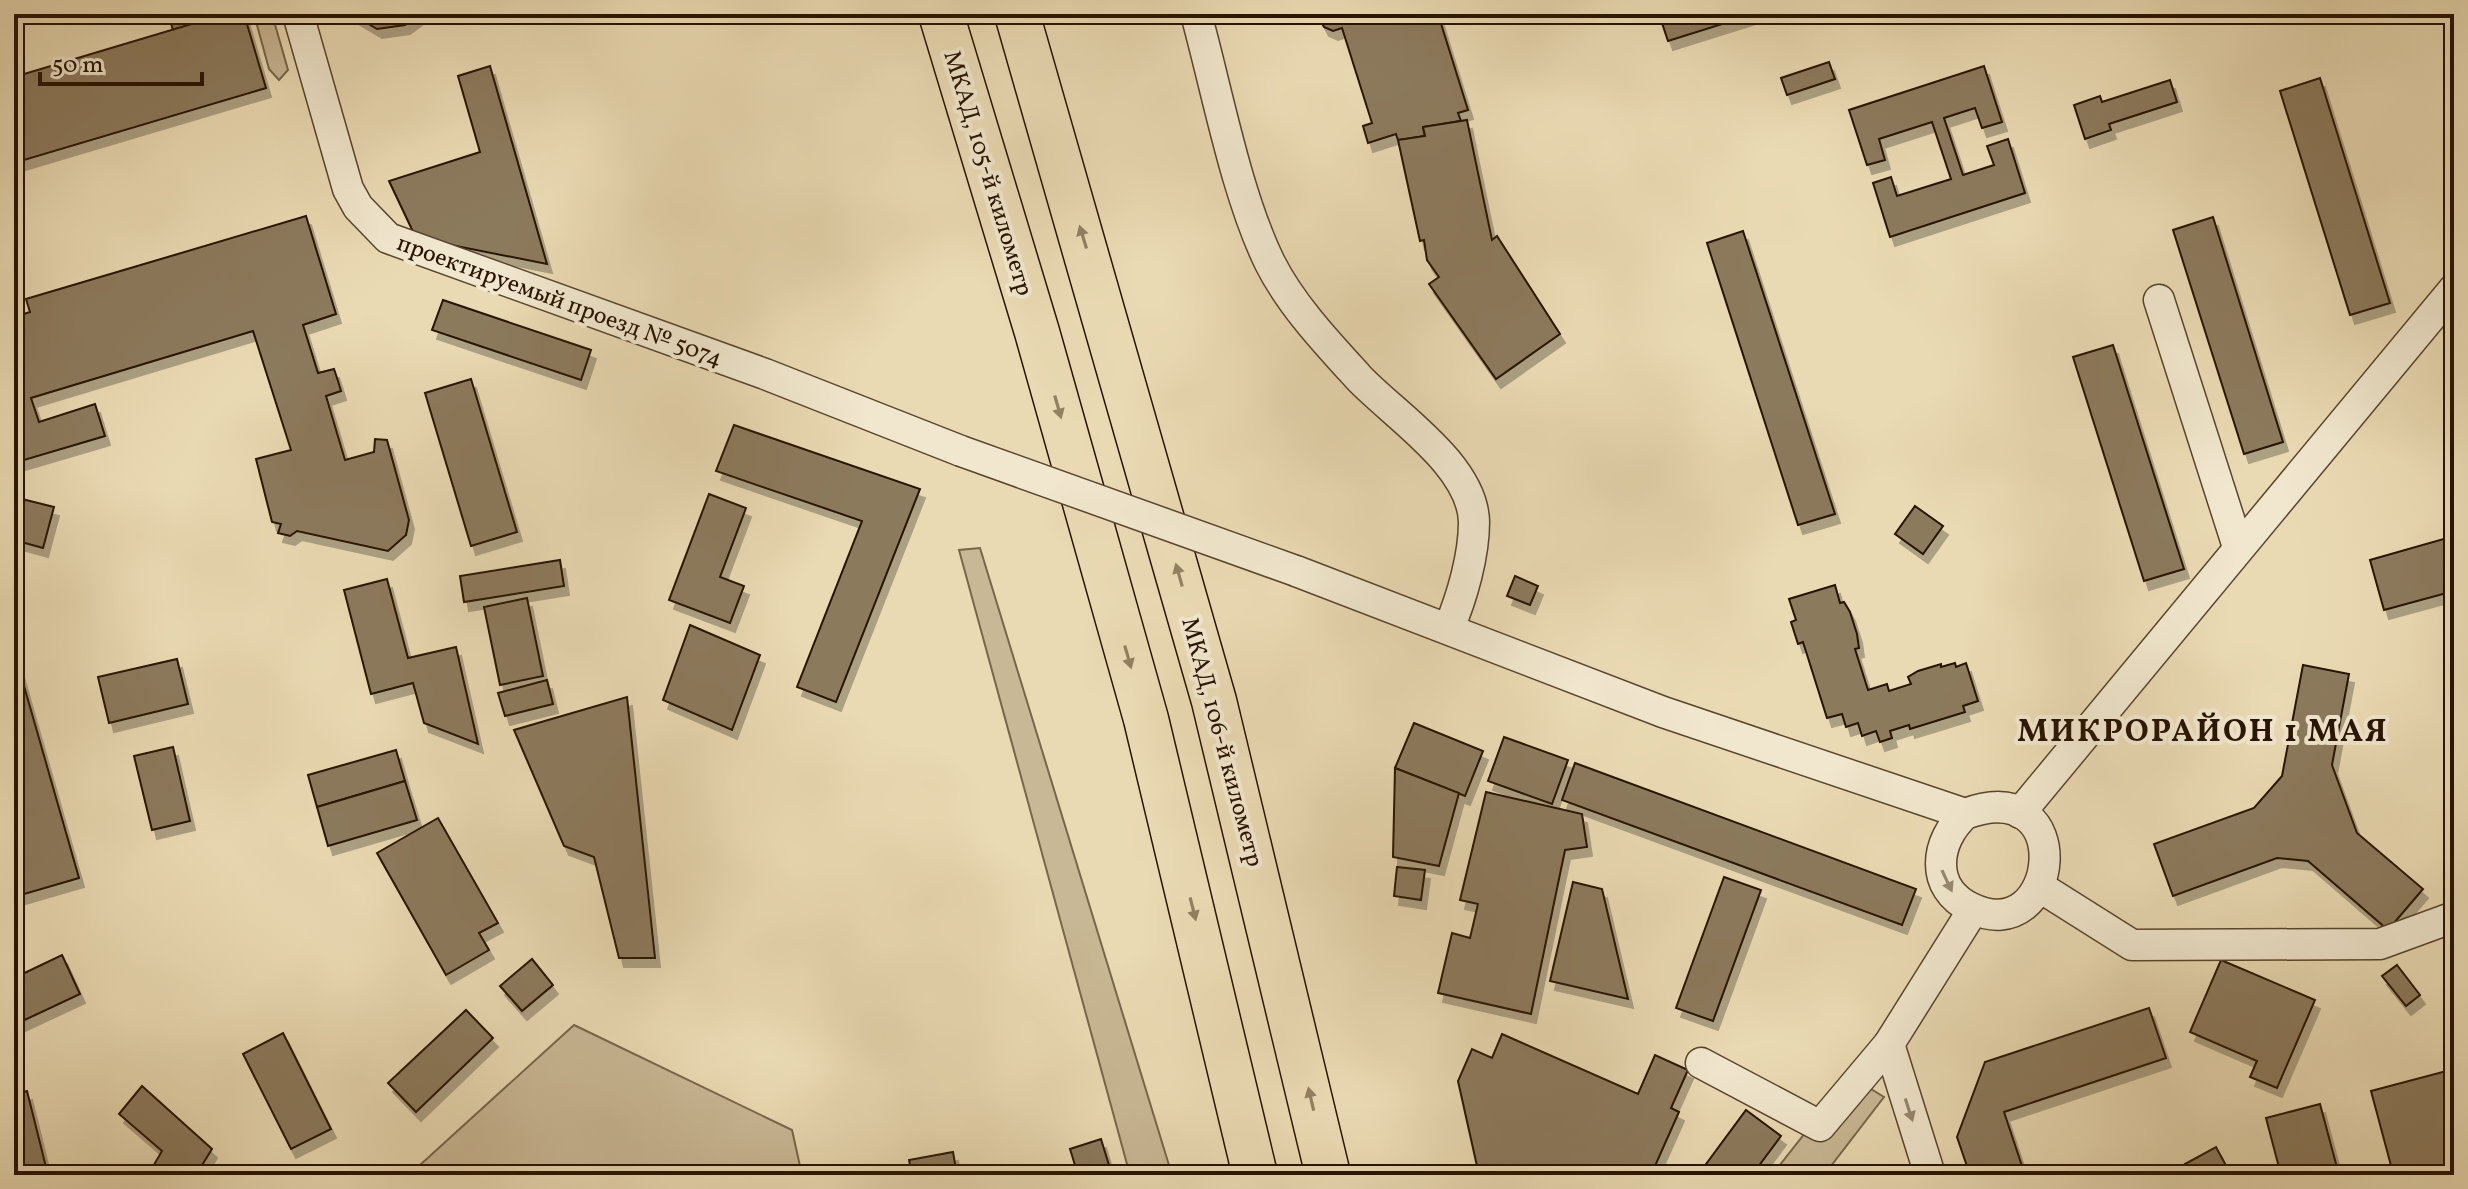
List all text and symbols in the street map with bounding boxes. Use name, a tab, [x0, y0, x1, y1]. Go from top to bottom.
scale bar	[40, 36, 202, 86]
street label: МКАД, 105-й километр	[934, 47, 1041, 300]
text: 50 m	[52, 49, 104, 83]
one-way arrow	[1076, 225, 1089, 249]
street label: проектируемый проезд № 5074	[392, 227, 727, 377]
one-way arrow	[1052, 395, 1065, 419]
one-way arrow	[1172, 563, 1185, 587]
street label: МКАД, 106-й километр	[1171, 614, 1271, 871]
one-way arrow	[1122, 645, 1135, 669]
district label: МИКРОРАЙОН 1 МАЯ	[2017, 711, 2389, 755]
one-way arrow	[1940, 870, 1954, 893]
one-way arrow	[1187, 896, 1200, 921]
one-way arrow	[1304, 1086, 1316, 1111]
one-way arrow	[1904, 1098, 1916, 1122]

